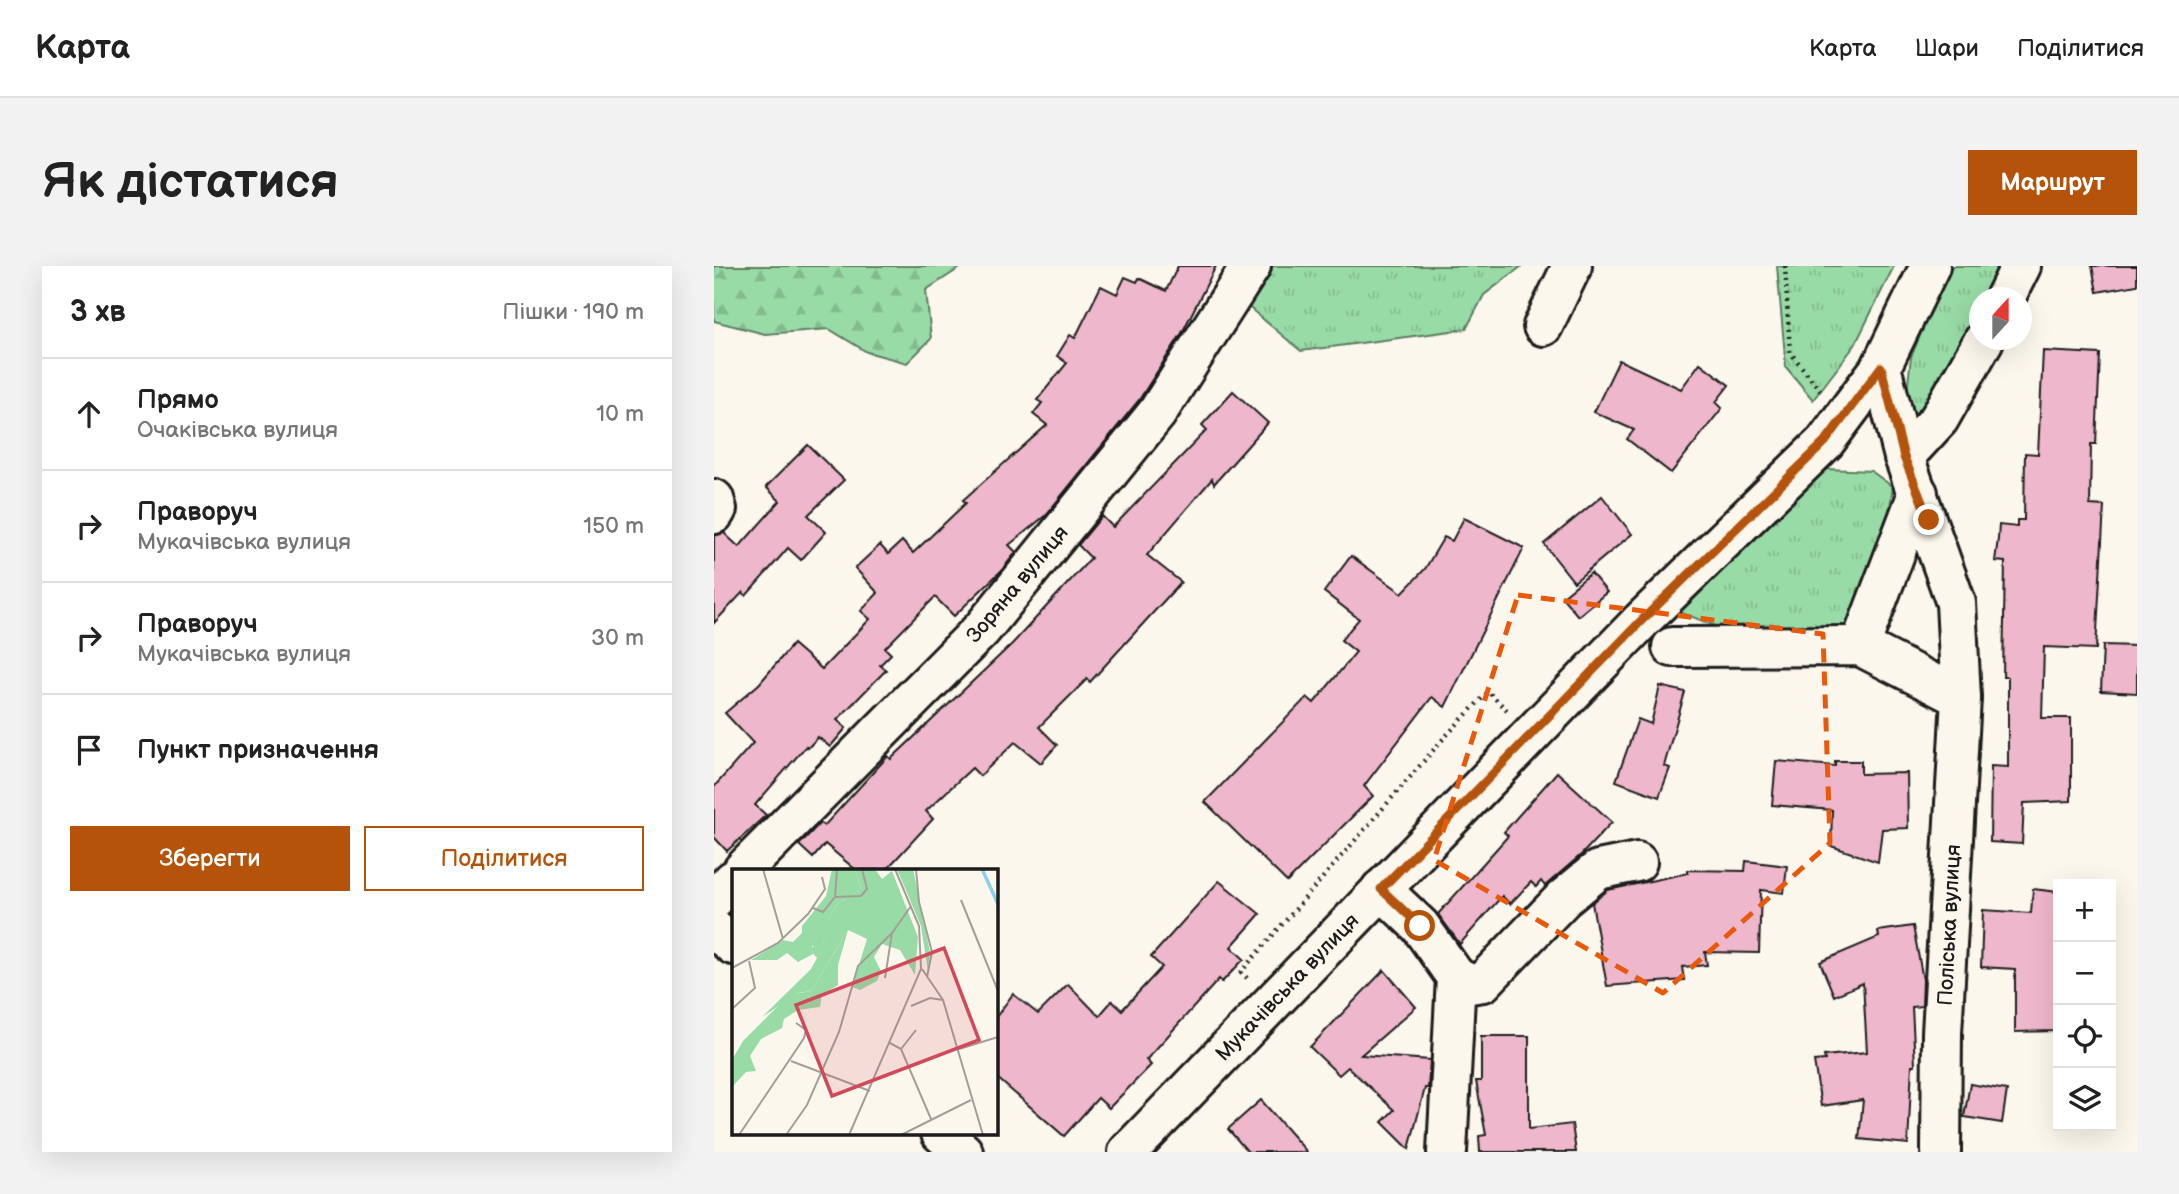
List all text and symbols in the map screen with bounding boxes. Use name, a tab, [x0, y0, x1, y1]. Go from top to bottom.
text: Карта	[35, 28, 130, 68]
text: Карта	[1809, 34, 1877, 63]
text: Шари	[1915, 34, 1979, 63]
text: Поділитися	[2017, 34, 2144, 63]
button: Маршрут	[1968, 150, 2137, 215]
text: Як дістатися	[42, 153, 339, 212]
north arrow	[1969, 287, 2032, 350]
text: 3 хв	[70, 294, 126, 330]
text: Пішки · 190 m	[502, 298, 644, 326]
text: Прямо	[137, 385, 219, 416]
icon: ahead	[70, 395, 108, 433]
text: 10 m	[596, 400, 644, 428]
text: Очаківська вулиця	[137, 416, 338, 444]
text: Праворуч	[137, 497, 258, 528]
route end	[1913, 504, 1944, 535]
icon: right	[70, 507, 108, 545]
text: 150 m	[583, 512, 644, 540]
street label: Зоряна вулиця	[961, 521, 1074, 648]
text: Мукачівська вулиця	[137, 528, 351, 556]
text: Праворуч	[137, 609, 258, 640]
icon: right	[70, 619, 108, 657]
text: 30 m	[591, 624, 644, 652]
text: Мукачівська вулиця	[137, 640, 351, 668]
icon: arrive	[70, 731, 108, 769]
text: Пункт призначення	[137, 735, 379, 766]
button: Зберегти	[70, 826, 350, 891]
button: Поділитися	[364, 826, 644, 891]
street label: Поліська вулиця	[1933, 844, 1966, 1006]
inset map	[732, 869, 998, 1135]
map controls	[2053, 879, 2116, 1131]
button: +	[2053, 879, 2116, 942]
street label: Мукачівська вулиця	[1210, 908, 1364, 1066]
route start	[1404, 910, 1435, 941]
button: −	[2053, 942, 2116, 1005]
button: locate	[2053, 1005, 2116, 1068]
button: layers	[2053, 1068, 2116, 1131]

